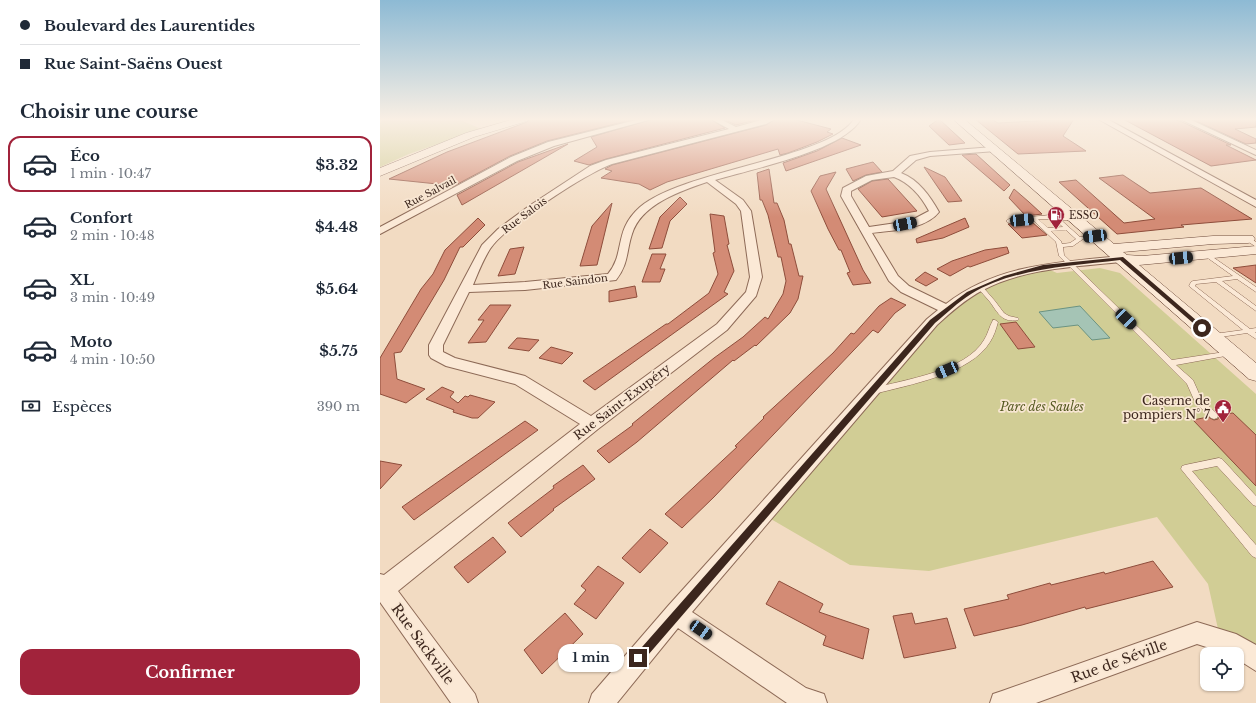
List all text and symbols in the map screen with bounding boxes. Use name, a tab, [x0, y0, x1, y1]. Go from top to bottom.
text: Boulevard des Laurentides	[44, 16, 255, 35]
text: Rue Saint-Saëns Ouest	[44, 54, 222, 73]
text: Choisir une course	[20, 101, 198, 123]
icon: car	[22, 146, 58, 182]
text: Éco	[70, 146, 100, 165]
text: $3.32	[316, 155, 358, 174]
text: 1 min · 10:47	[70, 165, 151, 182]
street label: Rue Salvail	[402, 173, 458, 211]
street label: Rue Salois	[499, 194, 550, 237]
fuel station icon: ESSO	[1046, 205, 1066, 230]
icon: car	[22, 208, 58, 244]
text: Confort	[70, 208, 133, 227]
place label: ESSO	[1069, 209, 1099, 222]
car	[1010, 213, 1034, 227]
car	[892, 216, 918, 232]
text: $4.48	[315, 217, 358, 236]
text: 2 min · 10:48	[70, 227, 155, 244]
car	[1082, 229, 1108, 243]
car	[1168, 251, 1194, 265]
icon: car	[22, 270, 58, 306]
text: XL	[70, 270, 94, 289]
street label: Rue Saindon	[542, 271, 609, 292]
text: $5.64	[316, 279, 358, 298]
text: 3 min · 10:49	[70, 289, 155, 306]
car	[1113, 306, 1139, 332]
route start	[1193, 319, 1211, 337]
icon: car	[22, 332, 58, 368]
text: Moto	[70, 332, 112, 351]
text: $5.75	[319, 341, 358, 360]
text: 4 min · 10:50	[70, 351, 155, 368]
street label: Rue Saint-Exupéry	[570, 360, 673, 443]
car	[934, 360, 960, 380]
place label: Caserne de pompiers N° 7	[1123, 393, 1211, 422]
icon: cash	[20, 395, 42, 417]
text: Espèces	[52, 397, 112, 416]
text: 390 m	[317, 398, 360, 415]
public building icon: Caserne de pompiers N° 7	[1213, 398, 1233, 423]
park label: Parc des Saules	[999, 399, 1084, 414]
street label: Rue Sackville	[388, 600, 458, 688]
car	[688, 618, 714, 642]
street label: Rue de Séville	[1068, 635, 1170, 687]
callout: 1 min	[558, 644, 624, 672]
map controls	[1200, 647, 1244, 691]
button: locate	[1200, 647, 1244, 691]
button: Confirmer	[20, 649, 360, 695]
text: 1 min	[572, 649, 610, 666]
route end	[629, 649, 647, 667]

